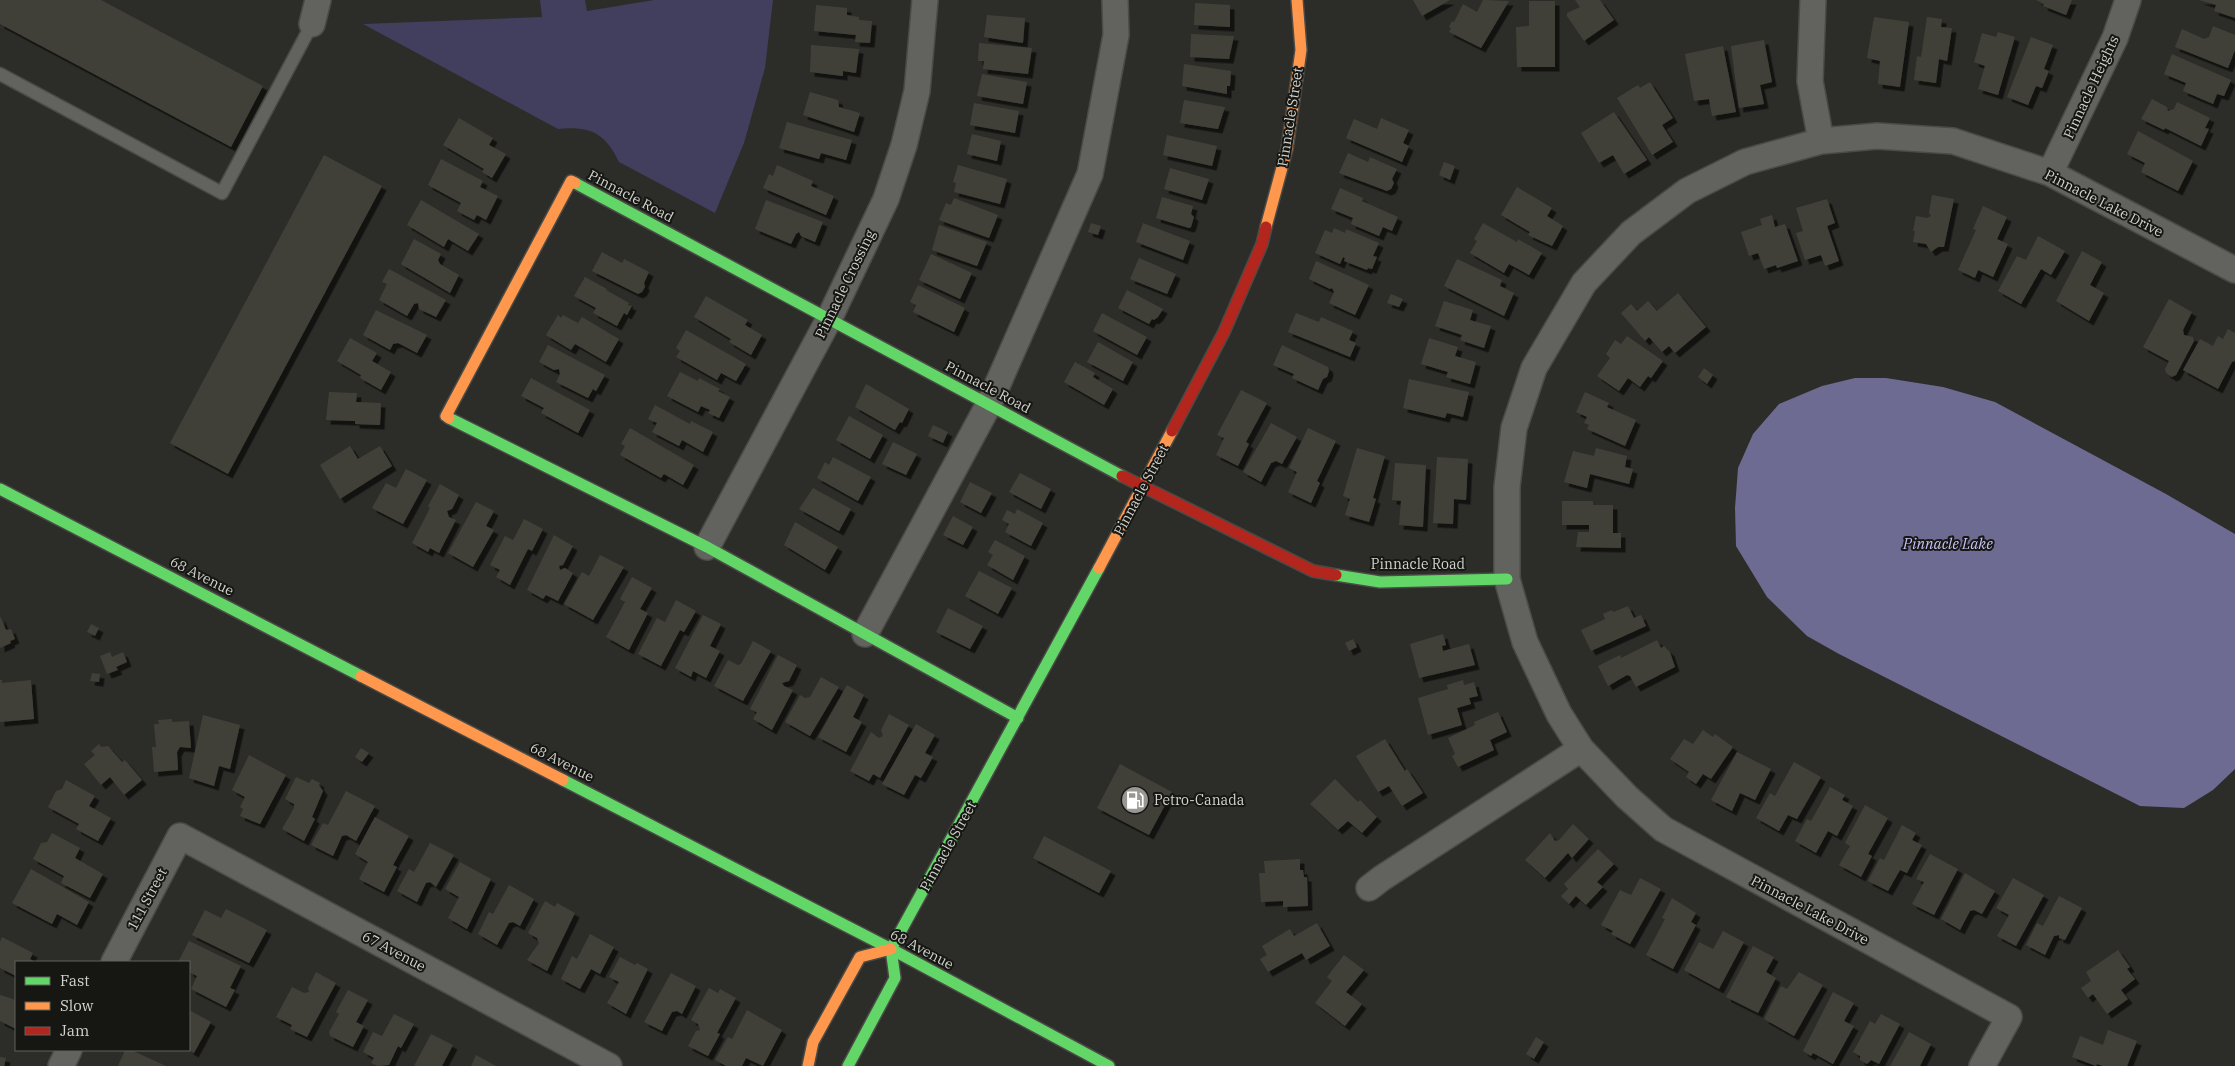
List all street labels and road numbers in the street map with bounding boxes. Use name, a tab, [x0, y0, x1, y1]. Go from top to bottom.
street label: Pinnacle Heights	[2059, 32, 2123, 142]
street label: Pinnacle Street	[1273, 66, 1307, 168]
street label: Pinnacle Lake Drive	[2042, 165, 2166, 241]
street label: Pinnacle Road	[585, 166, 677, 226]
street label: Pinnacle Crossing	[811, 227, 879, 341]
street label: Pinnacle Road	[942, 357, 1034, 417]
street label: Pinnacle Street	[1110, 441, 1172, 538]
street label: 68 Avenue	[167, 552, 237, 600]
street label: Pinnacle Road	[1371, 555, 1466, 573]
street label: 68 Avenue	[527, 738, 597, 786]
street label: Pinnacle Street	[916, 798, 980, 894]
street label: 111 Street	[123, 865, 171, 933]
street label: Pinnacle Lake Drive	[1748, 871, 1872, 949]
street label: 68 Avenue	[887, 925, 957, 973]
street label: 67 Avenue	[359, 927, 429, 975]

